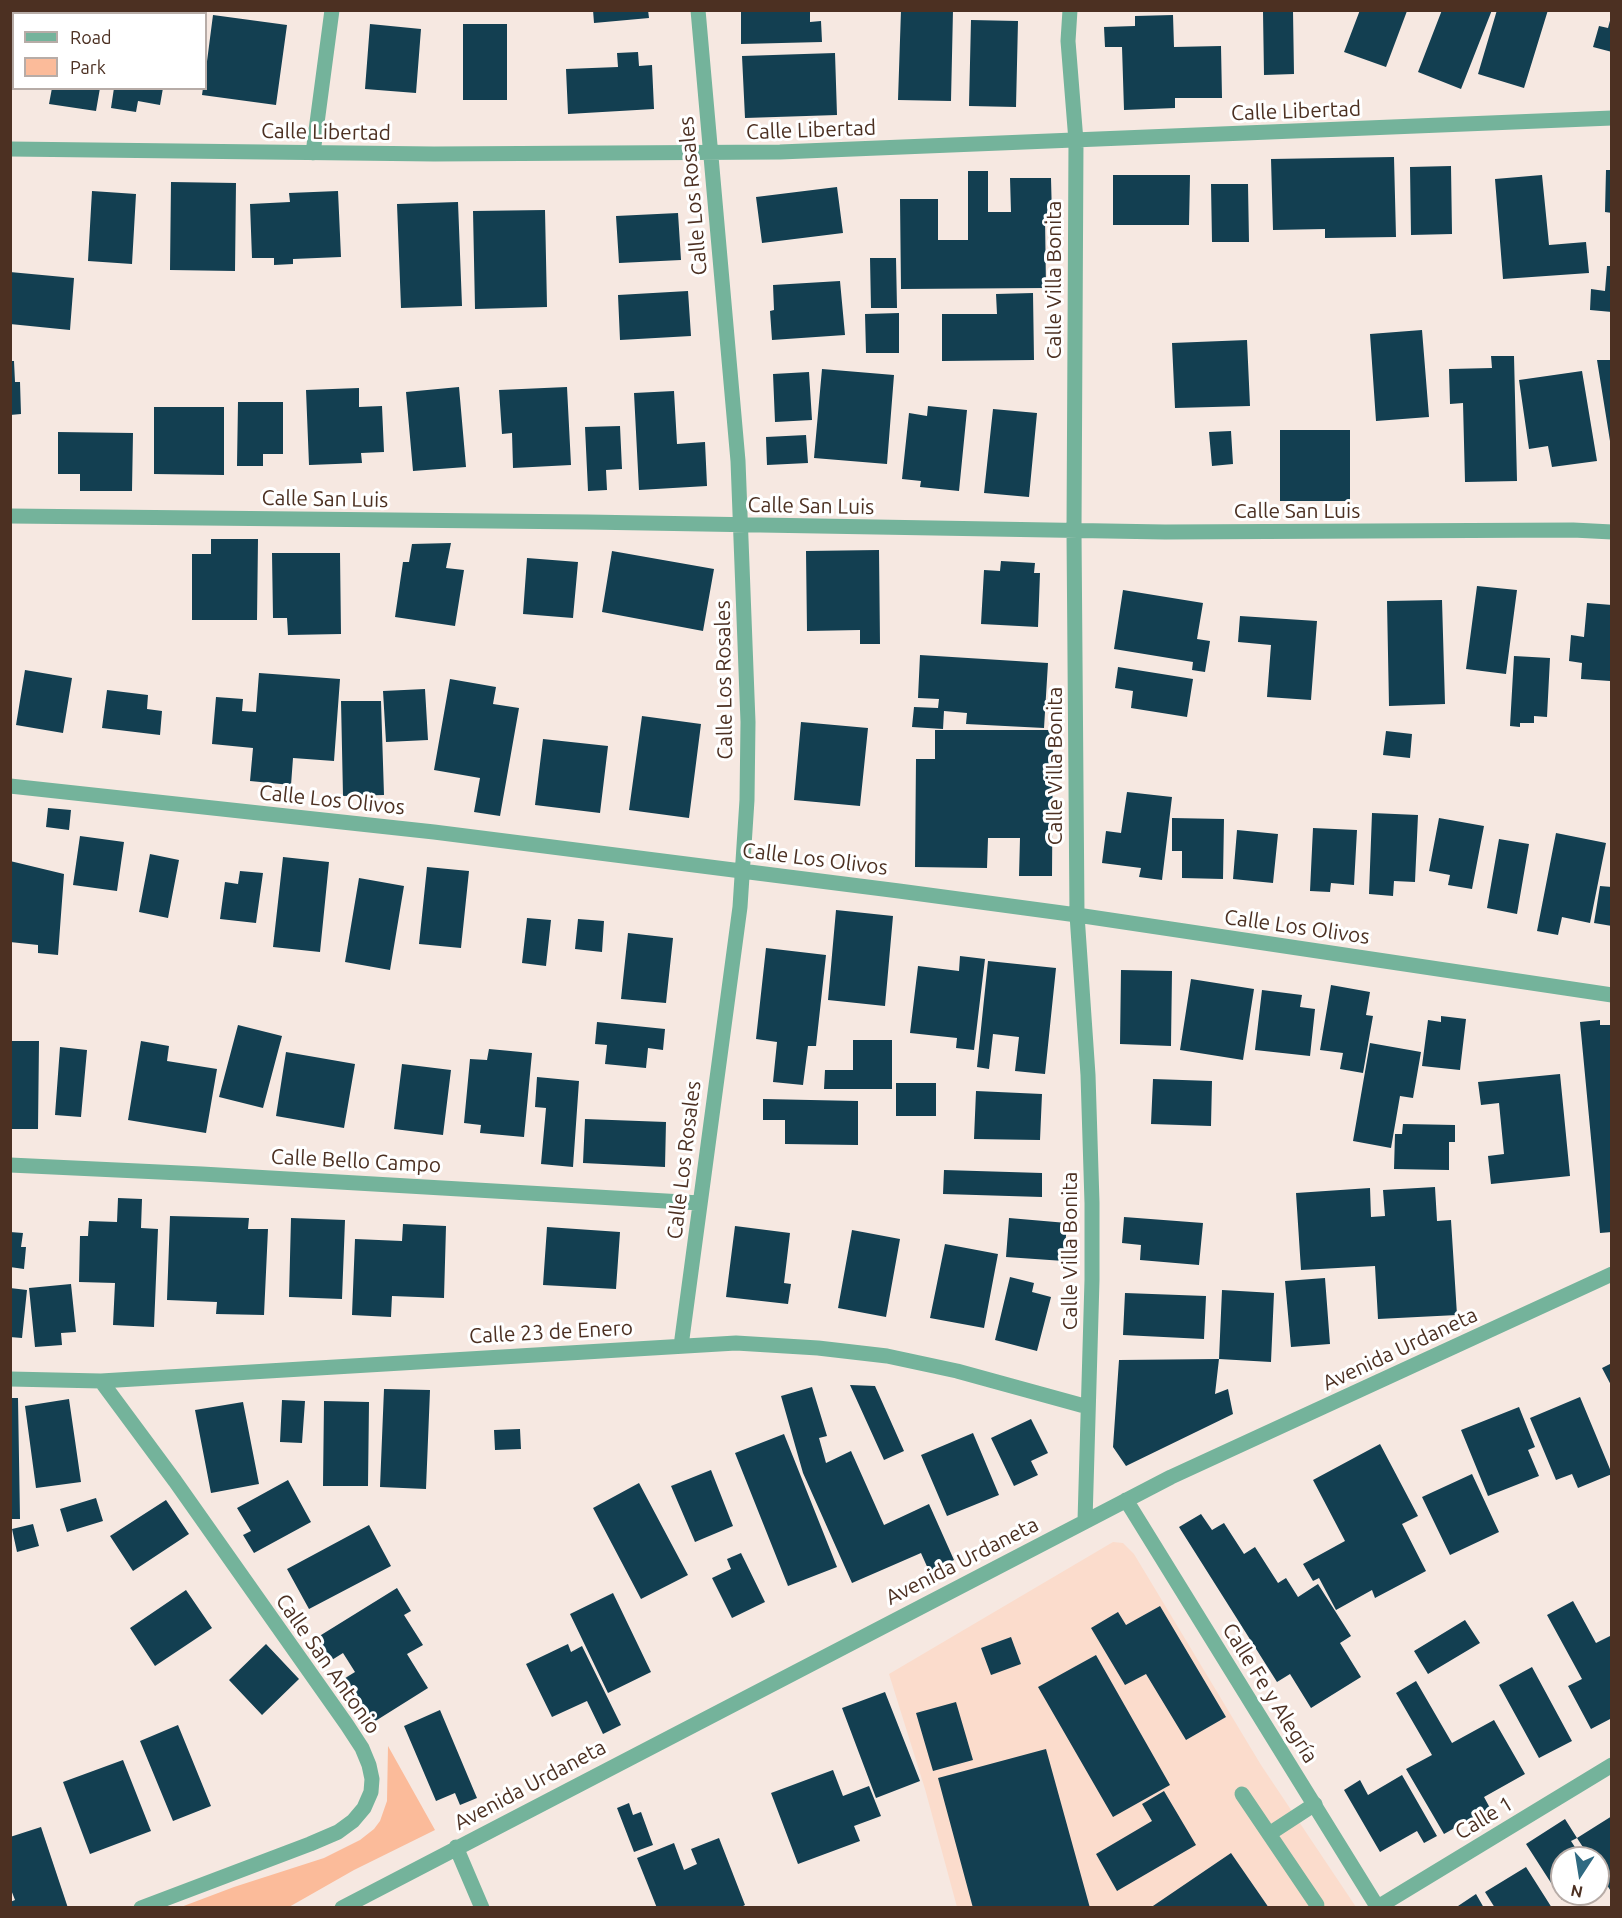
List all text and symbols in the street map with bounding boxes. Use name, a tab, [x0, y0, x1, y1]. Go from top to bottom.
legend	[12, 12, 207, 90]
text: Road	[70, 27, 112, 47]
text: Park	[70, 57, 106, 77]
street label: Calle Libertad	[1231, 96, 1361, 126]
street label: Calle Los Rosales	[674, 115, 712, 277]
street label: Calle Libertad	[746, 115, 876, 145]
street label: Calle Libertad	[261, 118, 391, 146]
street label: Calle Villa Bonita	[1041, 201, 1067, 359]
street label: Calle San Luis	[261, 485, 389, 513]
street label: Calle San Luis	[747, 492, 875, 520]
street label: Calle San Luis	[1234, 498, 1360, 524]
street label: Calle Los Rosales	[710, 600, 738, 760]
street label: Calle Villa Bonita	[1042, 687, 1068, 845]
street label: Calle Los Olivos	[258, 780, 406, 820]
street label: Calle Los Olivos	[741, 838, 889, 880]
street label: Calle Los Olivos	[1223, 904, 1371, 950]
street label: Calle Los Rosales	[662, 1079, 706, 1241]
street label: Calle Bello Campo	[270, 1144, 442, 1178]
street label: Calle Villa Bonita	[1057, 1172, 1083, 1330]
street label: Avenida Urdaneta	[1318, 1302, 1482, 1396]
street label: Calle 23 de Enero	[469, 1315, 633, 1349]
street label: Avenida Urdaneta	[881, 1512, 1043, 1610]
street label: Calle San Antonio	[270, 1589, 386, 1739]
street label: Calle Fe y Alegría	[1217, 1618, 1323, 1768]
street label: Avenida Urdaneta	[450, 1734, 610, 1836]
street label: Calle 1	[1451, 1791, 1517, 1845]
north arrow	[1550, 1846, 1610, 1906]
text: N	[1569, 1882, 1584, 1902]

